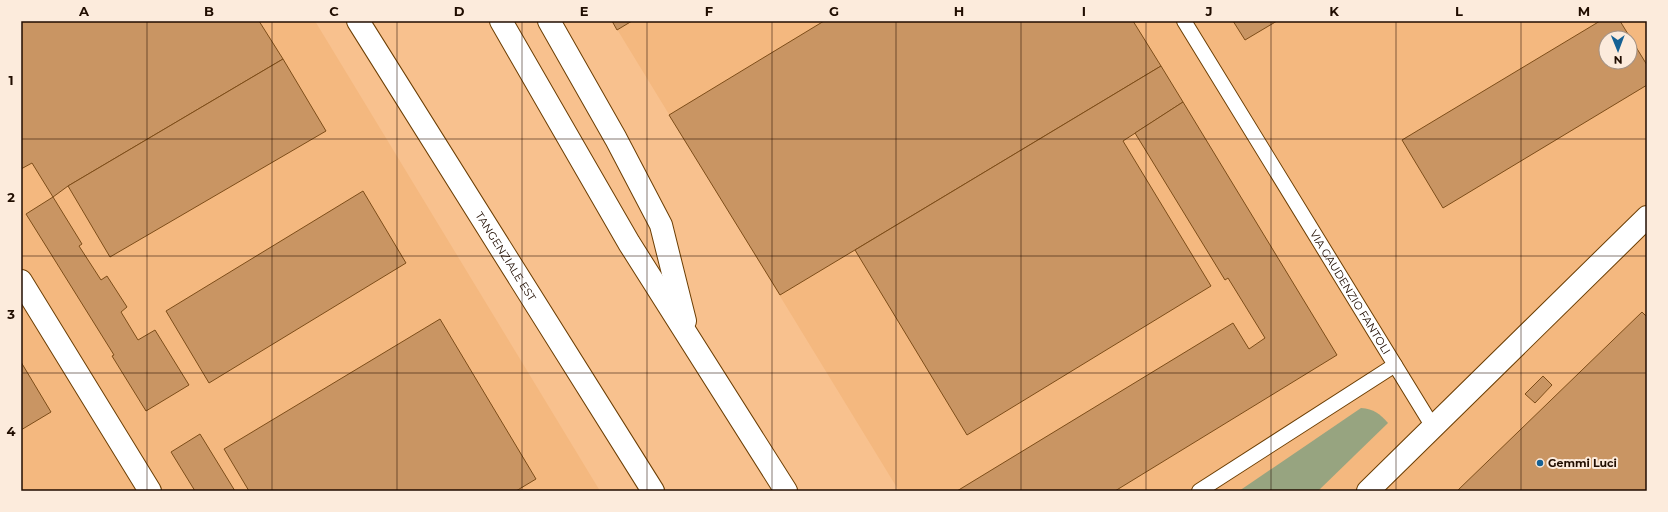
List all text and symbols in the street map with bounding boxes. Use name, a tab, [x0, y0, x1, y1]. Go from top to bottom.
text: A	[78, 3, 90, 19]
text: B	[204, 3, 214, 19]
text: C	[329, 3, 339, 19]
text: D	[454, 3, 465, 19]
text: E	[580, 3, 589, 19]
text: F	[705, 3, 713, 19]
text: G	[829, 3, 839, 19]
text: H	[954, 3, 964, 19]
text: I	[1082, 3, 1086, 19]
text: J	[1204, 3, 1213, 19]
text: K	[1329, 3, 1339, 19]
text: L	[1455, 3, 1463, 19]
text: M	[1578, 3, 1590, 19]
north arrow	[1598, 30, 1638, 70]
text: N	[1614, 53, 1623, 67]
text: 1	[8, 72, 14, 88]
text: 2	[7, 189, 15, 205]
street label: TANGENZIALE EST	[472, 209, 539, 304]
street label: VIA GAUDENZIO FANTOLI	[1307, 227, 1394, 357]
text: 3	[6, 306, 15, 322]
text: 4	[7, 423, 16, 439]
place label: Gemmi Luci	[1548, 456, 1617, 470]
marker: Gemmi Luci	[1535, 458, 1545, 468]

